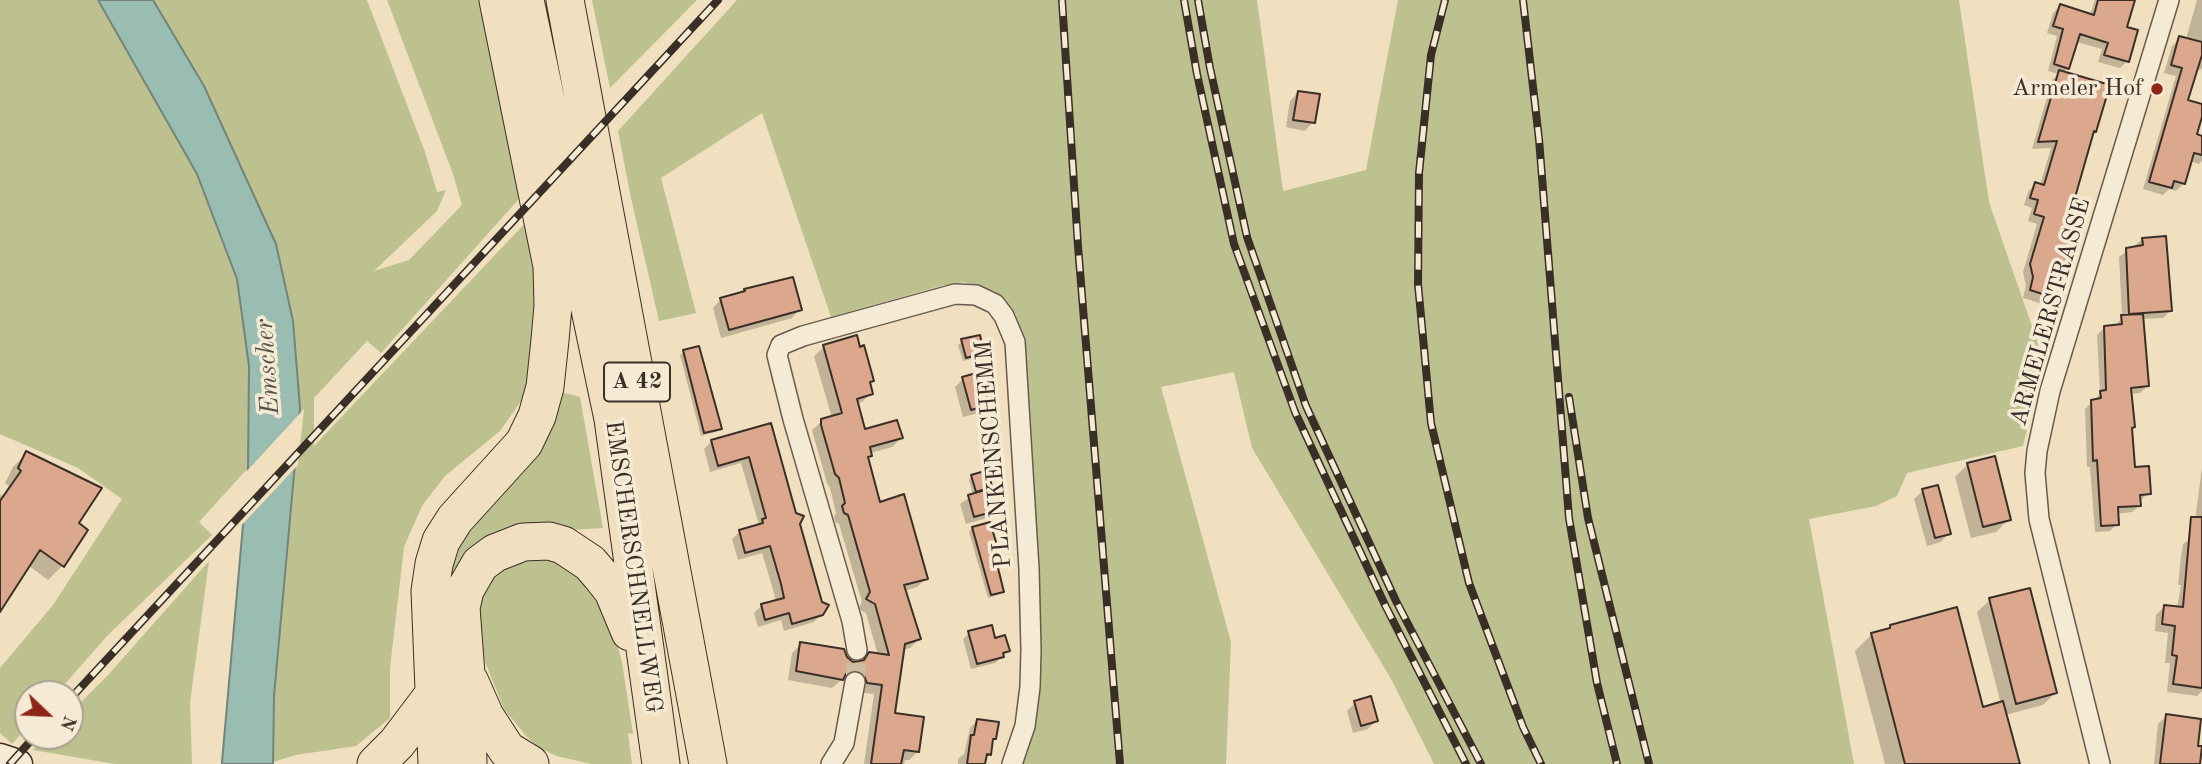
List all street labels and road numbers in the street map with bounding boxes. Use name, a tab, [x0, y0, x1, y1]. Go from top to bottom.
street label: ARMELERSTRASSE	[2005, 195, 2097, 429]
street label: PLANKENSCHEMM	[970, 339, 1018, 569]
road number: A 42	[604, 362, 670, 402]
street label: EMSCHERSCHNELLWEG	[598, 419, 668, 715]

